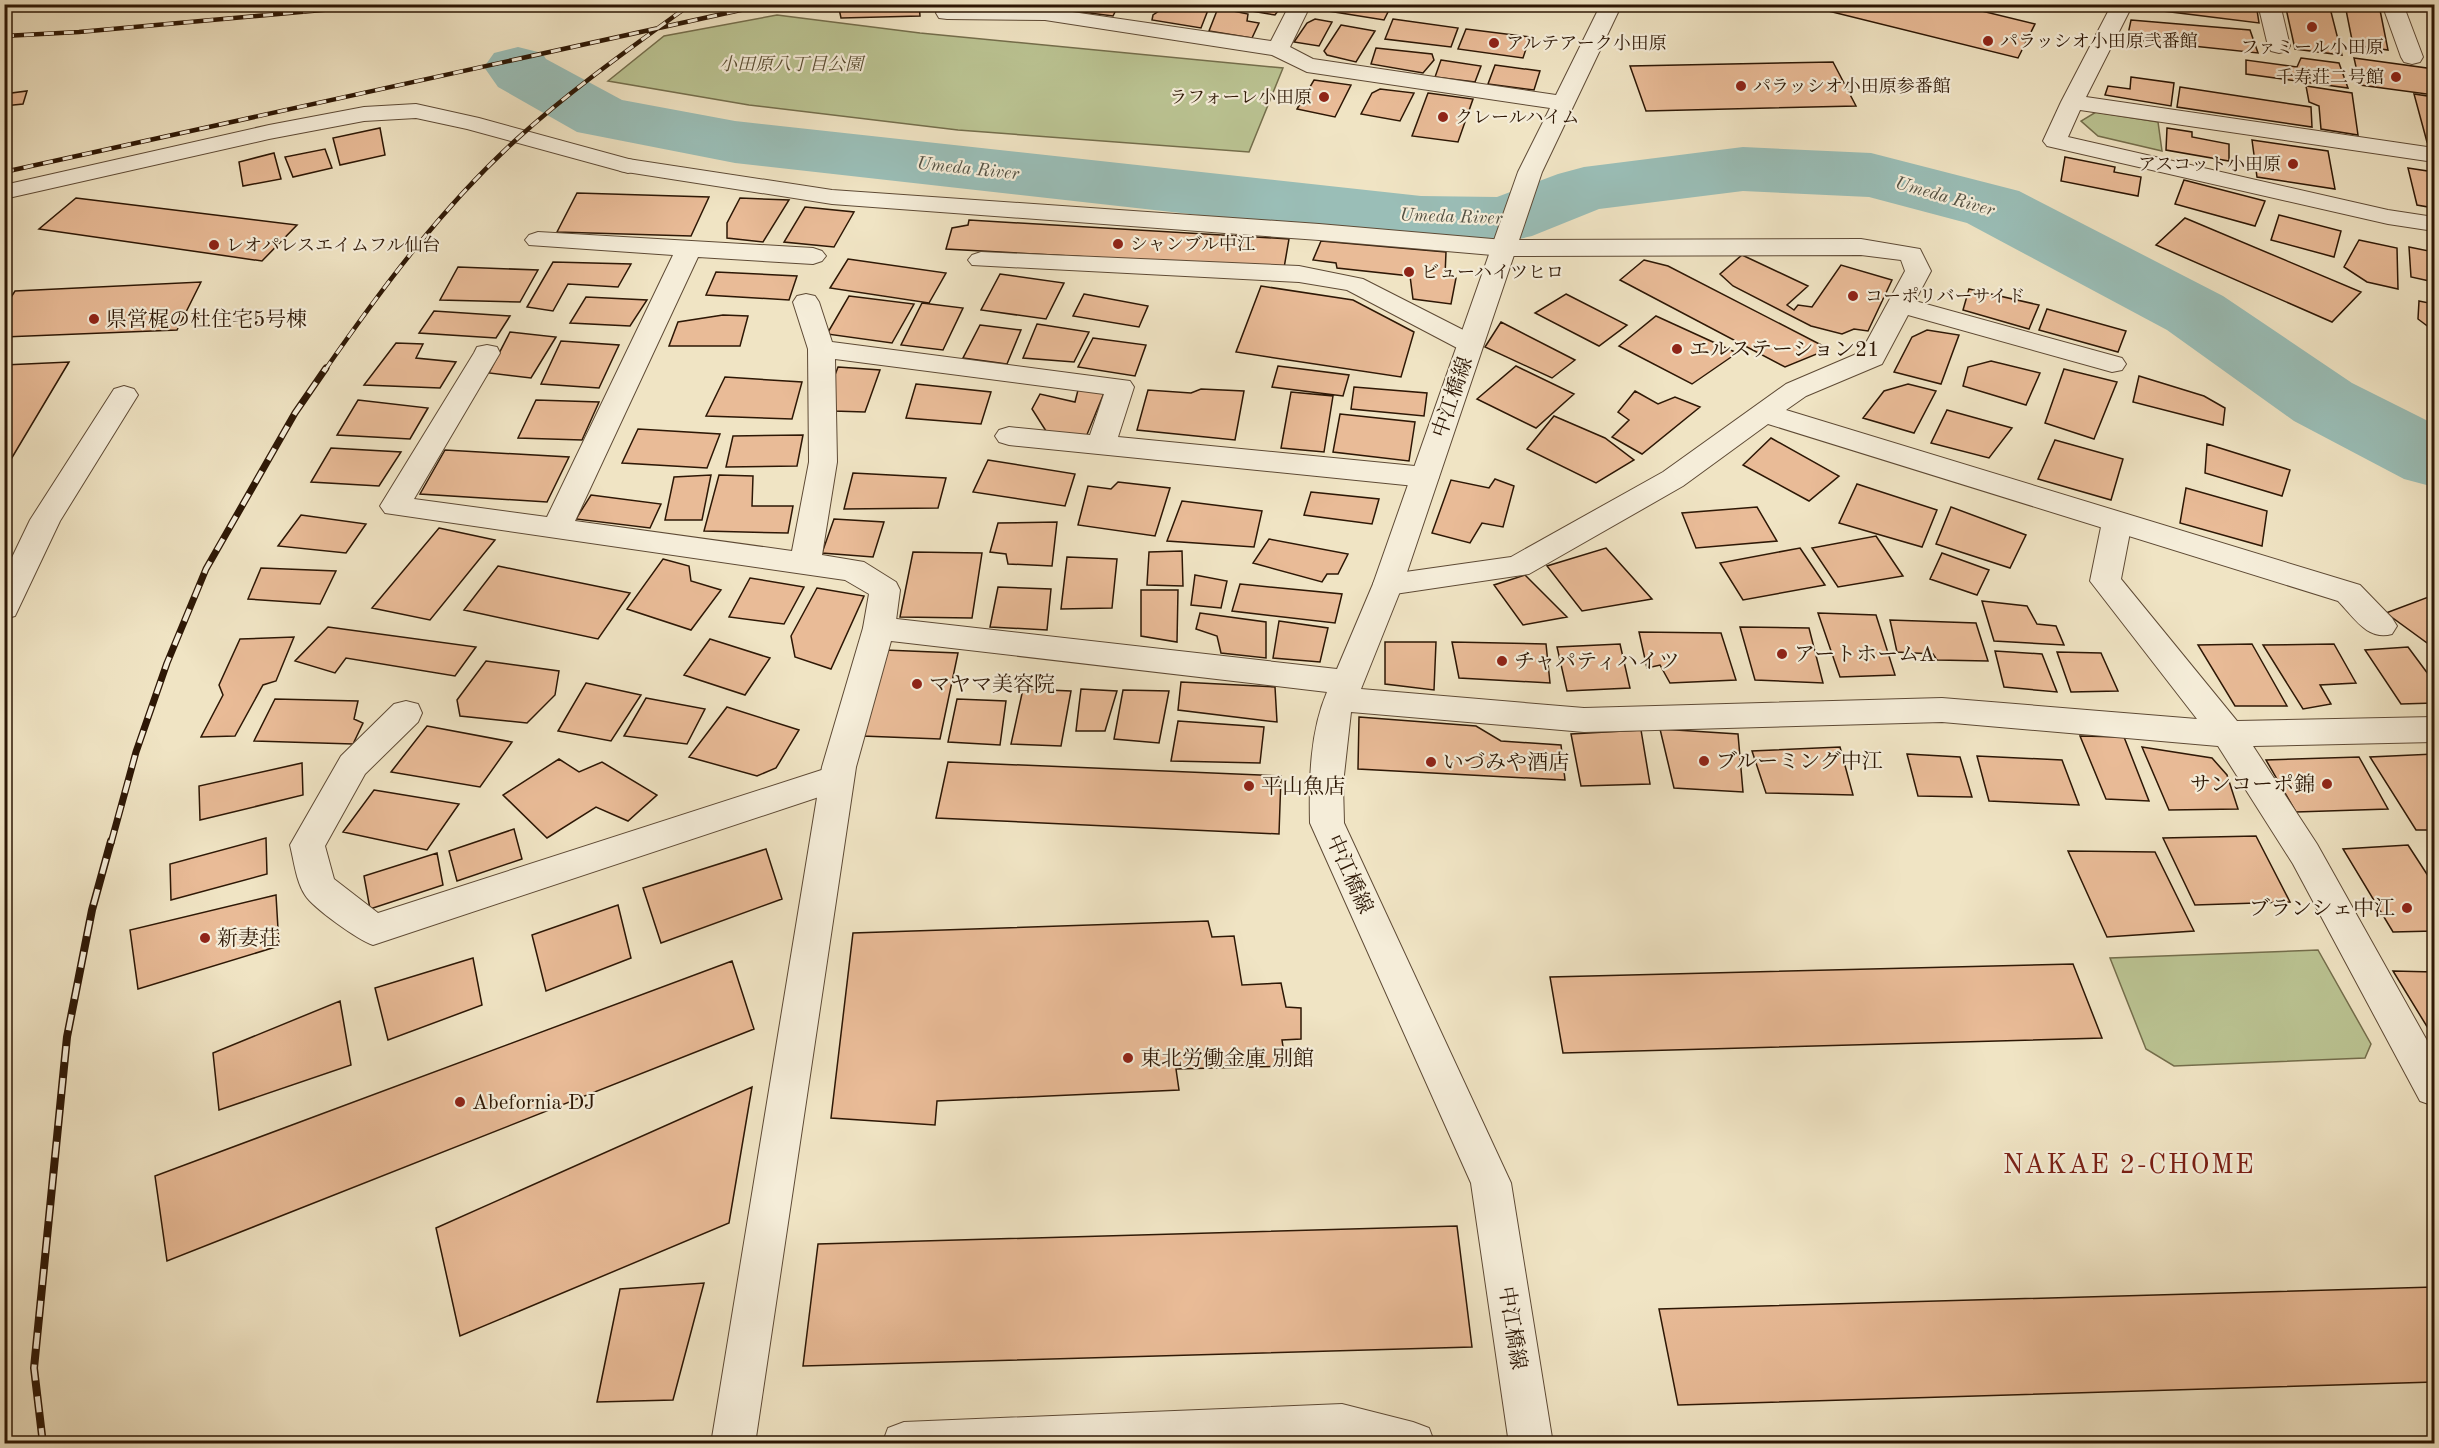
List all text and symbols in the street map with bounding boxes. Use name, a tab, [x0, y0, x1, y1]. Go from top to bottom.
marker: ファミール小田原	[2305, 20, 2319, 34]
place label: パラッシオ小田原弐番館	[2000, 31, 2198, 51]
place label: アルテアーク小田原	[1506, 34, 1667, 53]
marker: パラッシオ小田原弐番館	[1981, 34, 1995, 48]
marker: アルテアーク小田原	[1487, 36, 1501, 50]
place label: ファミール小田原	[2240, 38, 2384, 57]
park label: 小田原八丁目公園	[719, 55, 866, 74]
place label: 千寿荘二号館	[2276, 67, 2384, 87]
marker: 千寿荘二号館	[2389, 70, 2403, 84]
place label: パラッシオ小田原参番館	[1753, 76, 1951, 96]
marker: パラッシオ小田原参番館	[1734, 79, 1748, 93]
place label: ラフォーレ小田原	[1169, 88, 1312, 107]
marker: ラフォーレ小田原	[1317, 90, 1331, 104]
place label: クレールハイム	[1455, 109, 1579, 127]
marker: クレールハイム	[1436, 110, 1450, 124]
water label: Umeda River	[916, 155, 1021, 183]
place label: アスコット小田原	[2138, 155, 2281, 174]
marker: アスコット小田原	[2286, 157, 2300, 171]
water label: Umeda River	[1893, 174, 1998, 220]
water label: Umeda River	[1399, 206, 1504, 228]
place label: シャンブル中江	[1130, 234, 1255, 254]
place label: レオパレスエイムフル仙台	[226, 235, 440, 255]
marker: シャンブル中江	[1111, 237, 1125, 251]
marker: レオパレスエイムフル仙台	[207, 238, 221, 252]
place label: ビューハイツヒロ	[1421, 263, 1564, 282]
marker: ビューハイツヒロ	[1402, 265, 1416, 279]
place label: コーポリバーサイド	[1865, 287, 2025, 306]
marker: コーポリバーサイド	[1846, 289, 1860, 303]
place label: 県営梶の杜住宅5号棟	[106, 308, 307, 331]
marker: 県営梶の杜住宅5号棟	[87, 312, 101, 326]
place label: エルステーション21	[1689, 340, 1879, 361]
marker: エルステーション21	[1670, 342, 1684, 356]
street label: 中江橋線	[1428, 354, 1477, 441]
place label: アートホームA	[1794, 645, 1935, 666]
marker: アートホームA	[1775, 647, 1789, 661]
place label: チャパティハイツ	[1514, 651, 1680, 673]
marker: チャパティハイツ	[1495, 654, 1509, 668]
place label: マヤマ美容院	[929, 673, 1055, 696]
marker: マヤマ美容院	[910, 677, 924, 691]
place label: ブルーミング中江	[1716, 750, 1883, 773]
place label: いづみや酒店	[1443, 751, 1569, 774]
marker: ブルーミング中江	[1697, 754, 1711, 768]
marker: いづみや酒店	[1424, 755, 1438, 769]
place label: サンコーポ錦	[2190, 773, 2315, 796]
place label: 平山魚店	[1261, 775, 1345, 798]
marker: サンコーポ錦	[2320, 777, 2334, 791]
marker: 平山魚店	[1242, 779, 1256, 793]
street label: 中江橋線	[1322, 831, 1377, 917]
place label: ブランシェ中江	[2249, 897, 2395, 920]
marker: ブランシェ中江	[2400, 901, 2414, 915]
place label: 新妻荘	[217, 927, 280, 950]
marker: 新妻荘	[198, 931, 212, 945]
place label: 東北労働金庫 別館	[1140, 1047, 1314, 1070]
marker: 東北労働金庫 別館	[1121, 1051, 1135, 1065]
place label: Abefornia DJ	[472, 1093, 595, 1114]
marker: Abefornia DJ	[453, 1095, 467, 1109]
district label: NAKAE 2-CHOME	[2003, 1152, 2255, 1179]
street label: 中江橋線	[1495, 1285, 1530, 1371]

